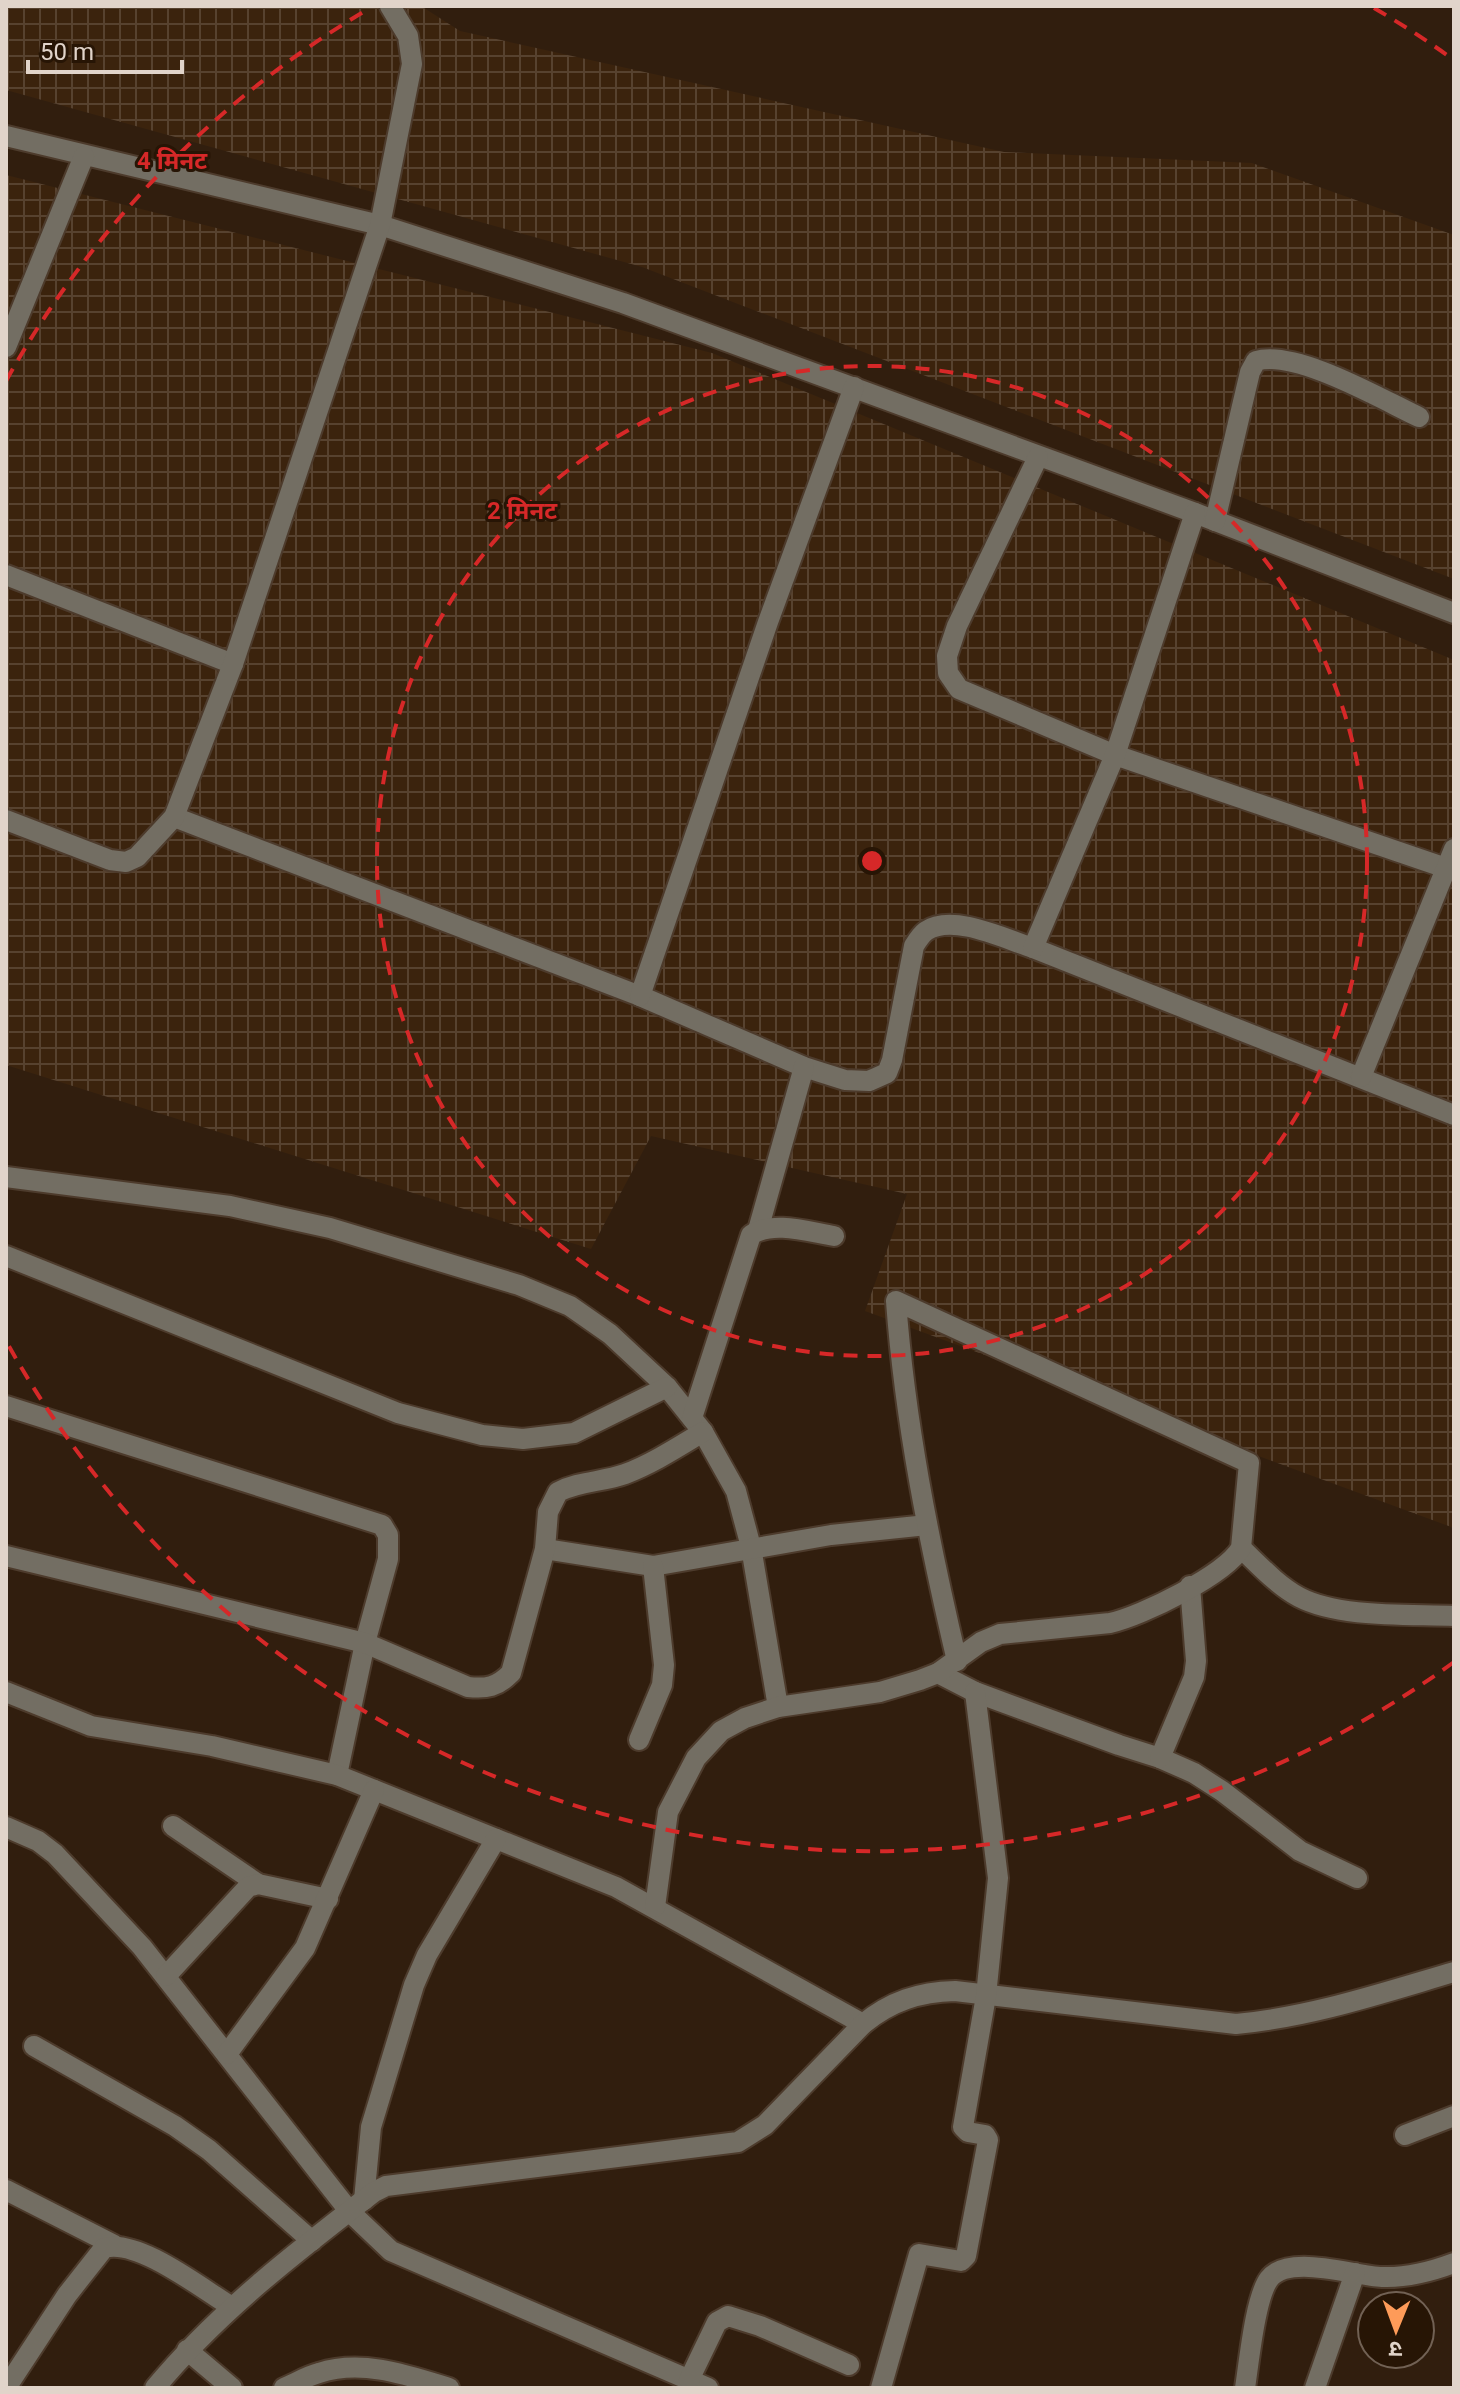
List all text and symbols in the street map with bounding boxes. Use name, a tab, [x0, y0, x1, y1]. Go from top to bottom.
scale bar	[28, 24, 182, 74]
text: 50 m	[40, 38, 94, 66]
text: 4 मिनट	[137, 147, 208, 175]
text: 2 मिनट	[487, 497, 558, 525]
centre of rings	[858, 847, 886, 875]
north arrow	[1356, 2290, 1436, 2370]
text: उ	[1388, 2337, 1402, 2362]

